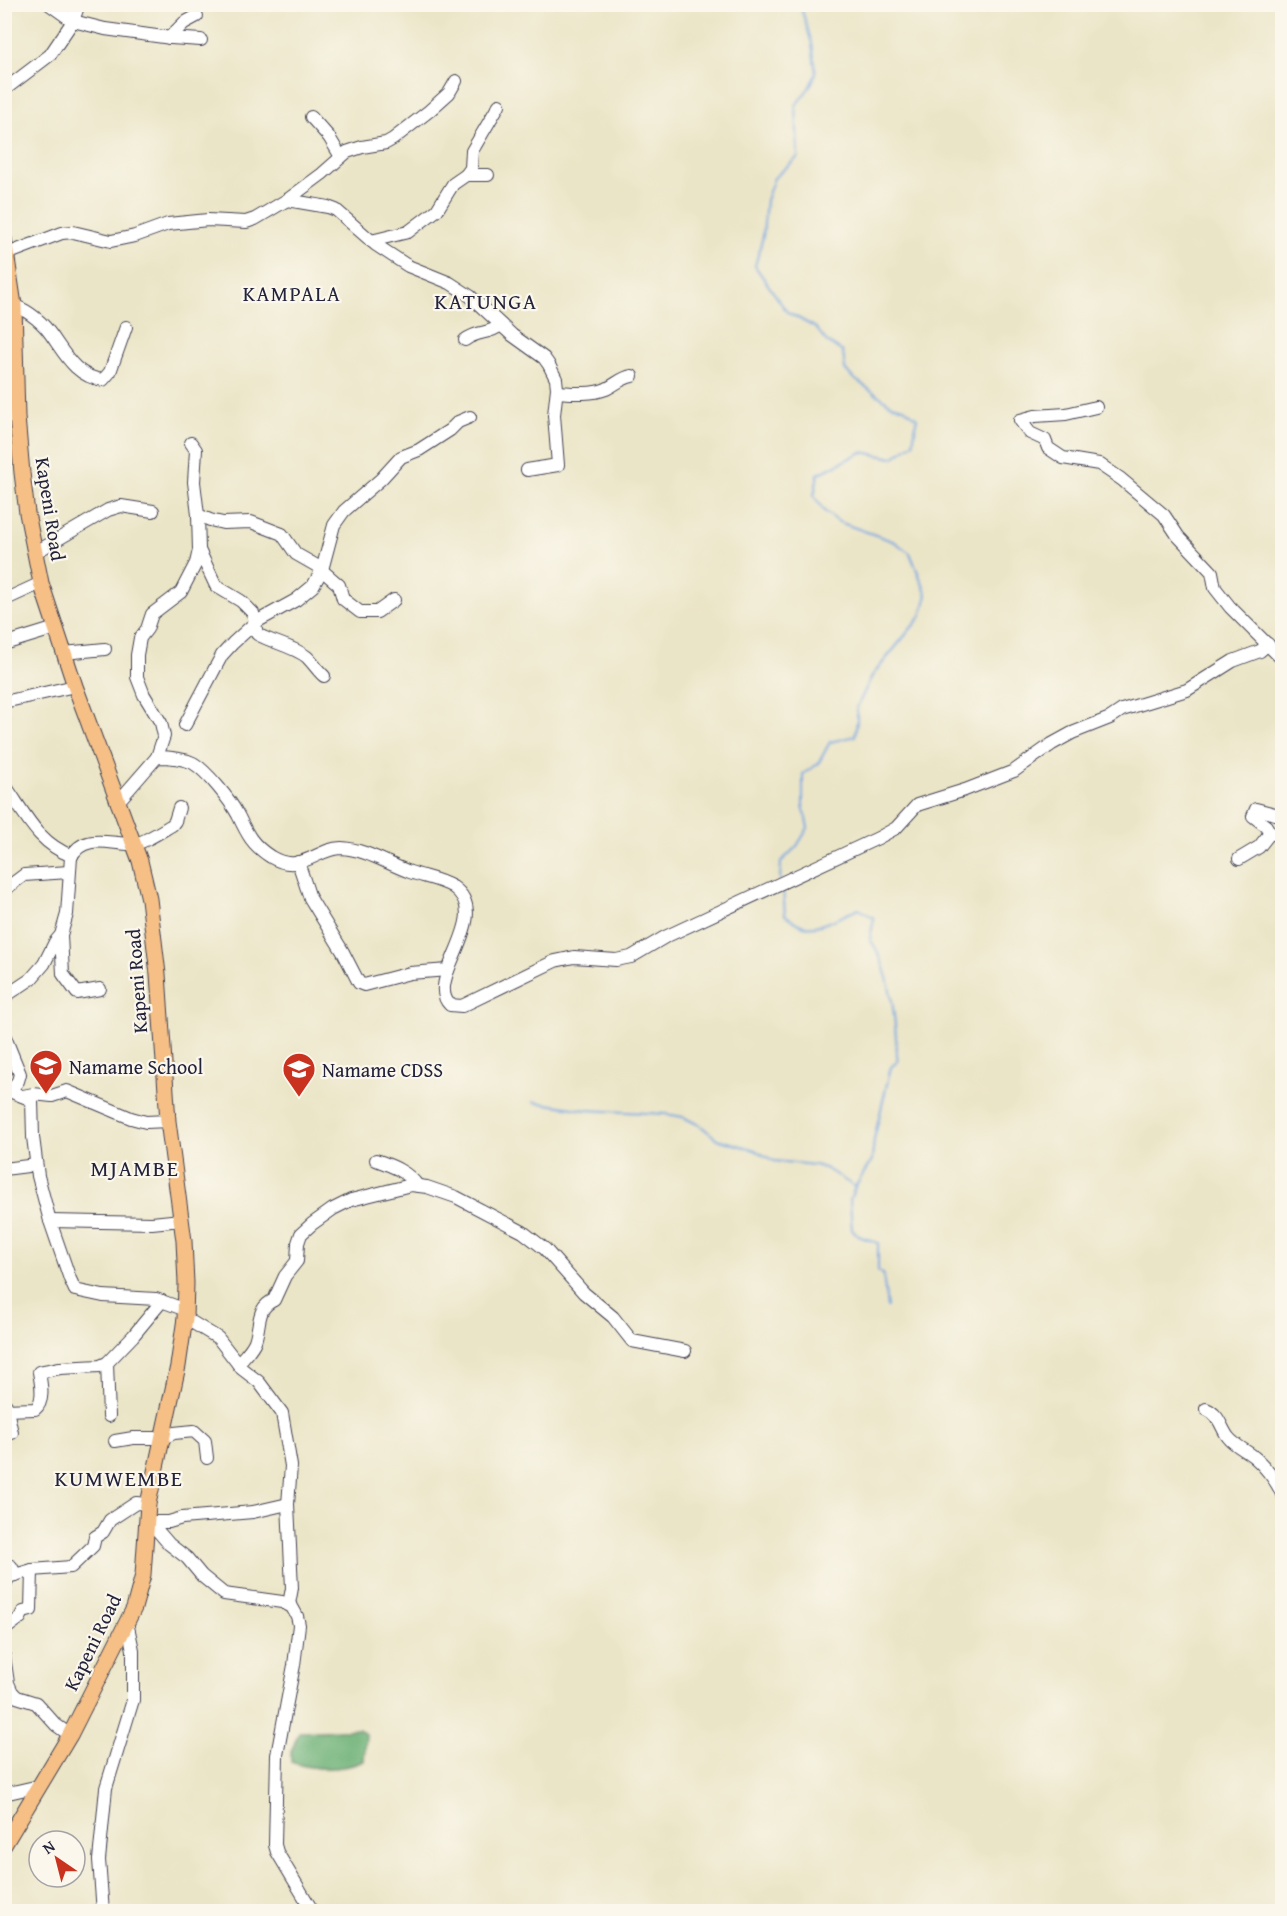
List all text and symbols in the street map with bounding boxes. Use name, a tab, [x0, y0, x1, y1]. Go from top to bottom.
district label: KAMPALA	[243, 278, 341, 309]
district label: KATUNGA	[434, 285, 538, 317]
street label: Kapeni Road	[28, 455, 74, 563]
street label: Kapeni Road	[118, 928, 154, 1034]
school or university icon: Namame School	[28, 1048, 64, 1095]
school or university icon: Namame CDSS	[281, 1051, 317, 1098]
place label: Namame School	[69, 1052, 203, 1081]
place label: Namame CDSS	[322, 1055, 443, 1084]
district label: MJAMBE	[91, 1152, 179, 1184]
district label: KUMWEMBE	[54, 1462, 184, 1494]
street label: Kapeni Road	[56, 1588, 128, 1695]
north arrow	[27, 1829, 87, 1889]
text: N	[37, 1834, 60, 1860]

